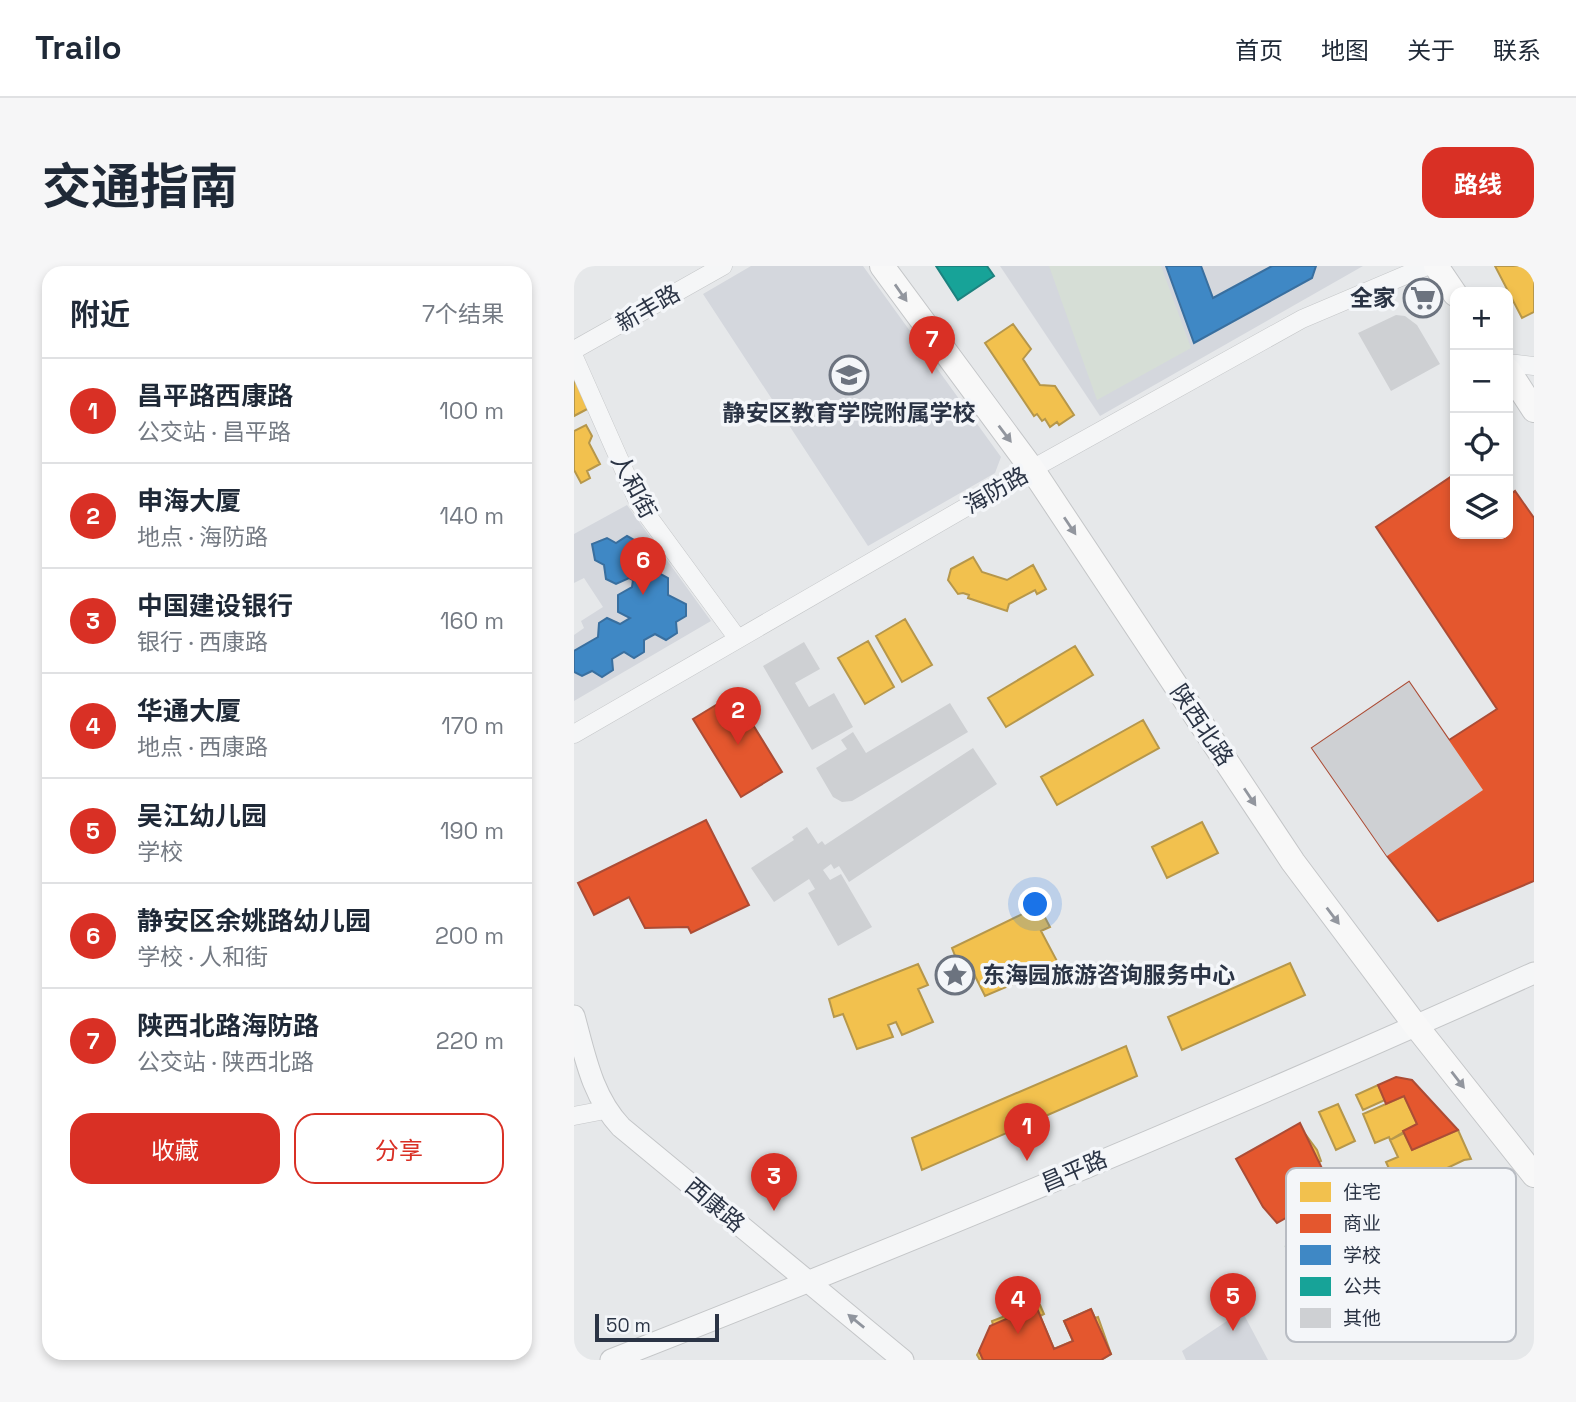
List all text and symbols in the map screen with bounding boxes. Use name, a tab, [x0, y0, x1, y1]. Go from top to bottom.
text: Trailo	[35, 27, 122, 69]
text: 首页	[1235, 35, 1283, 66]
text: 地图	[1321, 35, 1369, 66]
text: 关于	[1407, 35, 1455, 66]
text: 联系	[1493, 35, 1541, 66]
button: 路线	[1422, 147, 1534, 218]
text: 交通指南	[42, 156, 238, 218]
supermarket icon: 全家	[1402, 277, 1444, 319]
street label: 新丰路	[611, 278, 685, 338]
place label: 全家	[1350, 283, 1396, 313]
one-way arrow	[894, 284, 908, 302]
map controls	[1450, 287, 1513, 539]
button: +	[1450, 287, 1513, 350]
text: 附近	[70, 295, 130, 334]
text: 7个结果	[422, 299, 504, 329]
pin: 7	[909, 316, 955, 374]
button: −	[1450, 350, 1513, 413]
school or university icon: 静安区教育学院附属学校	[828, 354, 870, 396]
text: 昌平路西康路	[137, 379, 293, 413]
text: 1	[88, 396, 98, 426]
text: 100 m	[439, 396, 504, 426]
place label: 静安区教育学院附属学校	[723, 398, 976, 428]
button: locate	[1450, 413, 1513, 476]
text: 公交站 · 昌平路	[137, 417, 291, 447]
one-way arrow	[997, 425, 1011, 443]
street label: 人和街	[605, 448, 663, 524]
street label: 海防路	[959, 460, 1033, 520]
button: layers	[1450, 476, 1513, 539]
text: 申海大厦	[137, 484, 241, 518]
text: 2	[86, 501, 100, 531]
text: 140 m	[440, 501, 504, 531]
one-way arrow	[1063, 517, 1077, 535]
text: 地点 · 海防路	[137, 522, 268, 552]
pin: 6	[620, 537, 666, 595]
text: 中国建设银行	[137, 589, 293, 623]
text: 3	[86, 606, 100, 636]
text: 160 m	[440, 606, 504, 636]
text: 银行 · 西康路	[137, 627, 268, 657]
street label: 陕西北路	[1164, 678, 1240, 772]
pin: 2	[715, 687, 761, 745]
text: 华通大厦	[137, 694, 241, 728]
text: 4	[86, 711, 100, 741]
text: 170 m	[441, 711, 504, 741]
text: 地点 · 西康路	[137, 732, 268, 762]
one-way arrow	[1243, 788, 1256, 807]
text: 吴江幼儿园	[137, 799, 267, 833]
text: 5	[86, 816, 100, 846]
text: 190 m	[440, 816, 504, 846]
text: 学校	[137, 837, 183, 867]
your location	[1018, 887, 1052, 921]
text: 静安区余姚路幼儿园	[137, 904, 371, 938]
one-way arrow	[1326, 907, 1341, 925]
text: 6	[86, 921, 100, 951]
text: 200 m	[435, 921, 504, 951]
text: 学校 · 人和街	[137, 942, 268, 972]
place icon: 东海园旅游咨询服务中心	[934, 954, 976, 996]
place label: 东海园旅游咨询服务中心	[982, 960, 1235, 990]
text: 陕西北路海防路	[137, 1009, 319, 1043]
text: 7	[87, 1026, 99, 1056]
text: 220 m	[436, 1026, 504, 1056]
text: 公交站 · 陕西北路	[137, 1047, 314, 1077]
one-way arrow	[1450, 1071, 1465, 1088]
pin: 1	[1004, 1103, 1050, 1161]
button: 收藏	[70, 1113, 280, 1184]
button: 分享	[294, 1113, 504, 1184]
street label: 昌平路	[1036, 1144, 1112, 1198]
pin: 3	[751, 1153, 797, 1211]
legend	[1286, 1168, 1516, 1342]
street label: 西康路	[679, 1171, 751, 1239]
text: 住宅	[1343, 1180, 1381, 1205]
text: 商业	[1343, 1211, 1381, 1236]
text: 学校	[1343, 1243, 1381, 1268]
pin: 5	[1210, 1273, 1256, 1331]
text: 公共	[1343, 1274, 1381, 1299]
pin: 4	[995, 1276, 1041, 1334]
text: 其他	[1343, 1306, 1381, 1331]
scale bar	[595, 1311, 719, 1343]
text: 50 m	[606, 1313, 651, 1338]
one-way arrow	[847, 1314, 865, 1329]

